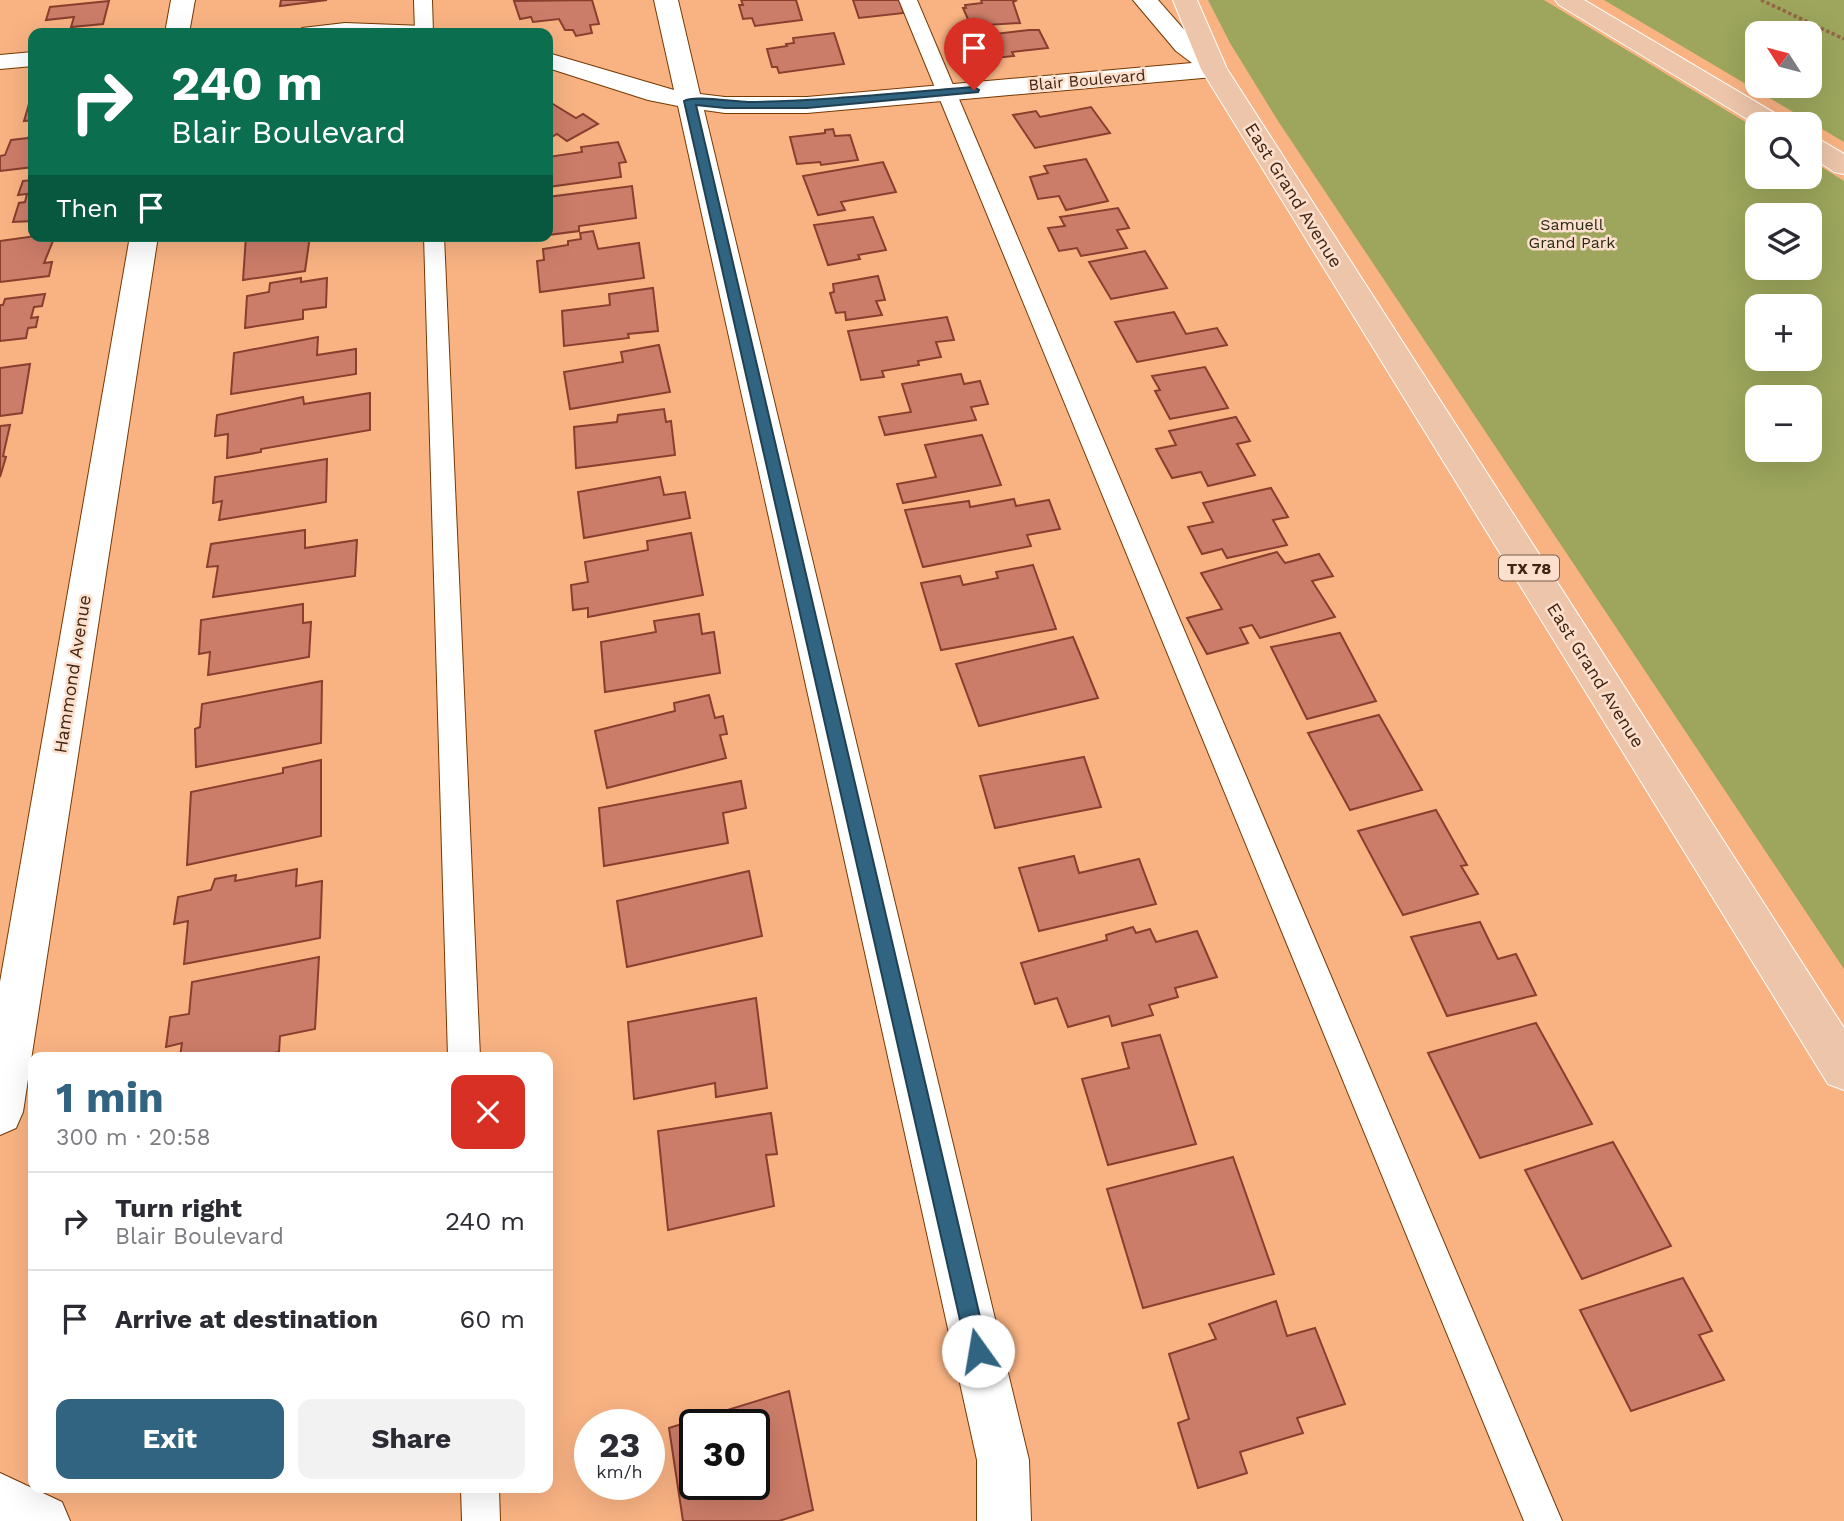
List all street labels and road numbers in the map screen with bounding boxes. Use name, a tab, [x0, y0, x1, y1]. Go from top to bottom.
street label: Blair Boulevard	[1028, 65, 1146, 95]
street label: East Grand Avenue	[1241, 119, 1347, 271]
road number: TX 78	[1499, 555, 1559, 580]
street label: Hammond Avenue	[49, 593, 95, 755]
street label: East Grand Avenue	[1543, 599, 1649, 751]

